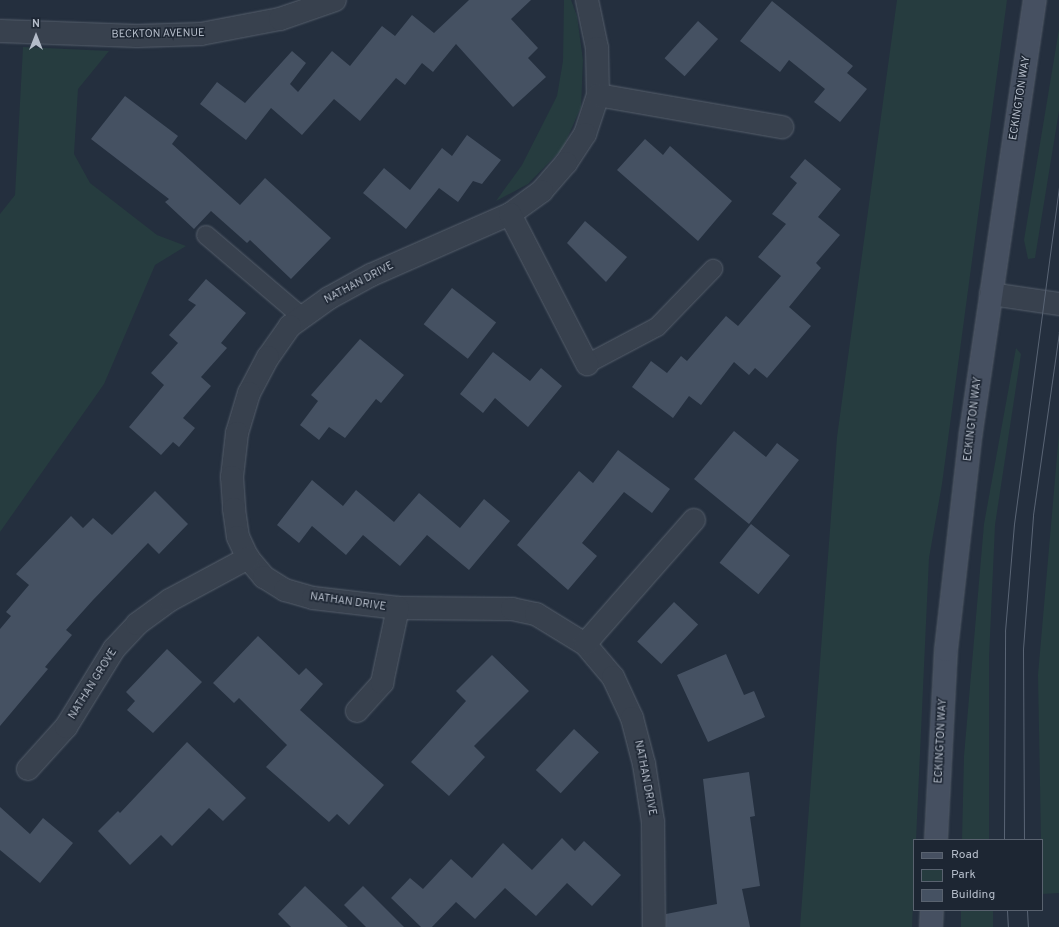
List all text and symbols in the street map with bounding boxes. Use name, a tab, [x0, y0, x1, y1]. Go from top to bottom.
north arrow	[16, 16, 56, 56]
text: N	[32, 17, 40, 31]
street label: BECKTON AVENUE	[111, 27, 205, 41]
street label: ECKINGTON WAY	[1007, 55, 1033, 141]
street label: NATHAN DRIVE	[322, 259, 396, 307]
street label: ECKINGTON WAY	[961, 376, 985, 462]
street label: NATHAN DRIVE	[309, 590, 387, 614]
street label: NATHAN GROVE	[66, 646, 120, 722]
street label: ECKINGTON WAY	[932, 698, 950, 784]
street label: NATHAN DRIVE	[631, 739, 659, 817]
legend	[913, 839, 1043, 911]
text: Road	[951, 847, 979, 863]
text: Park	[951, 867, 976, 883]
text: Building	[951, 887, 995, 903]

